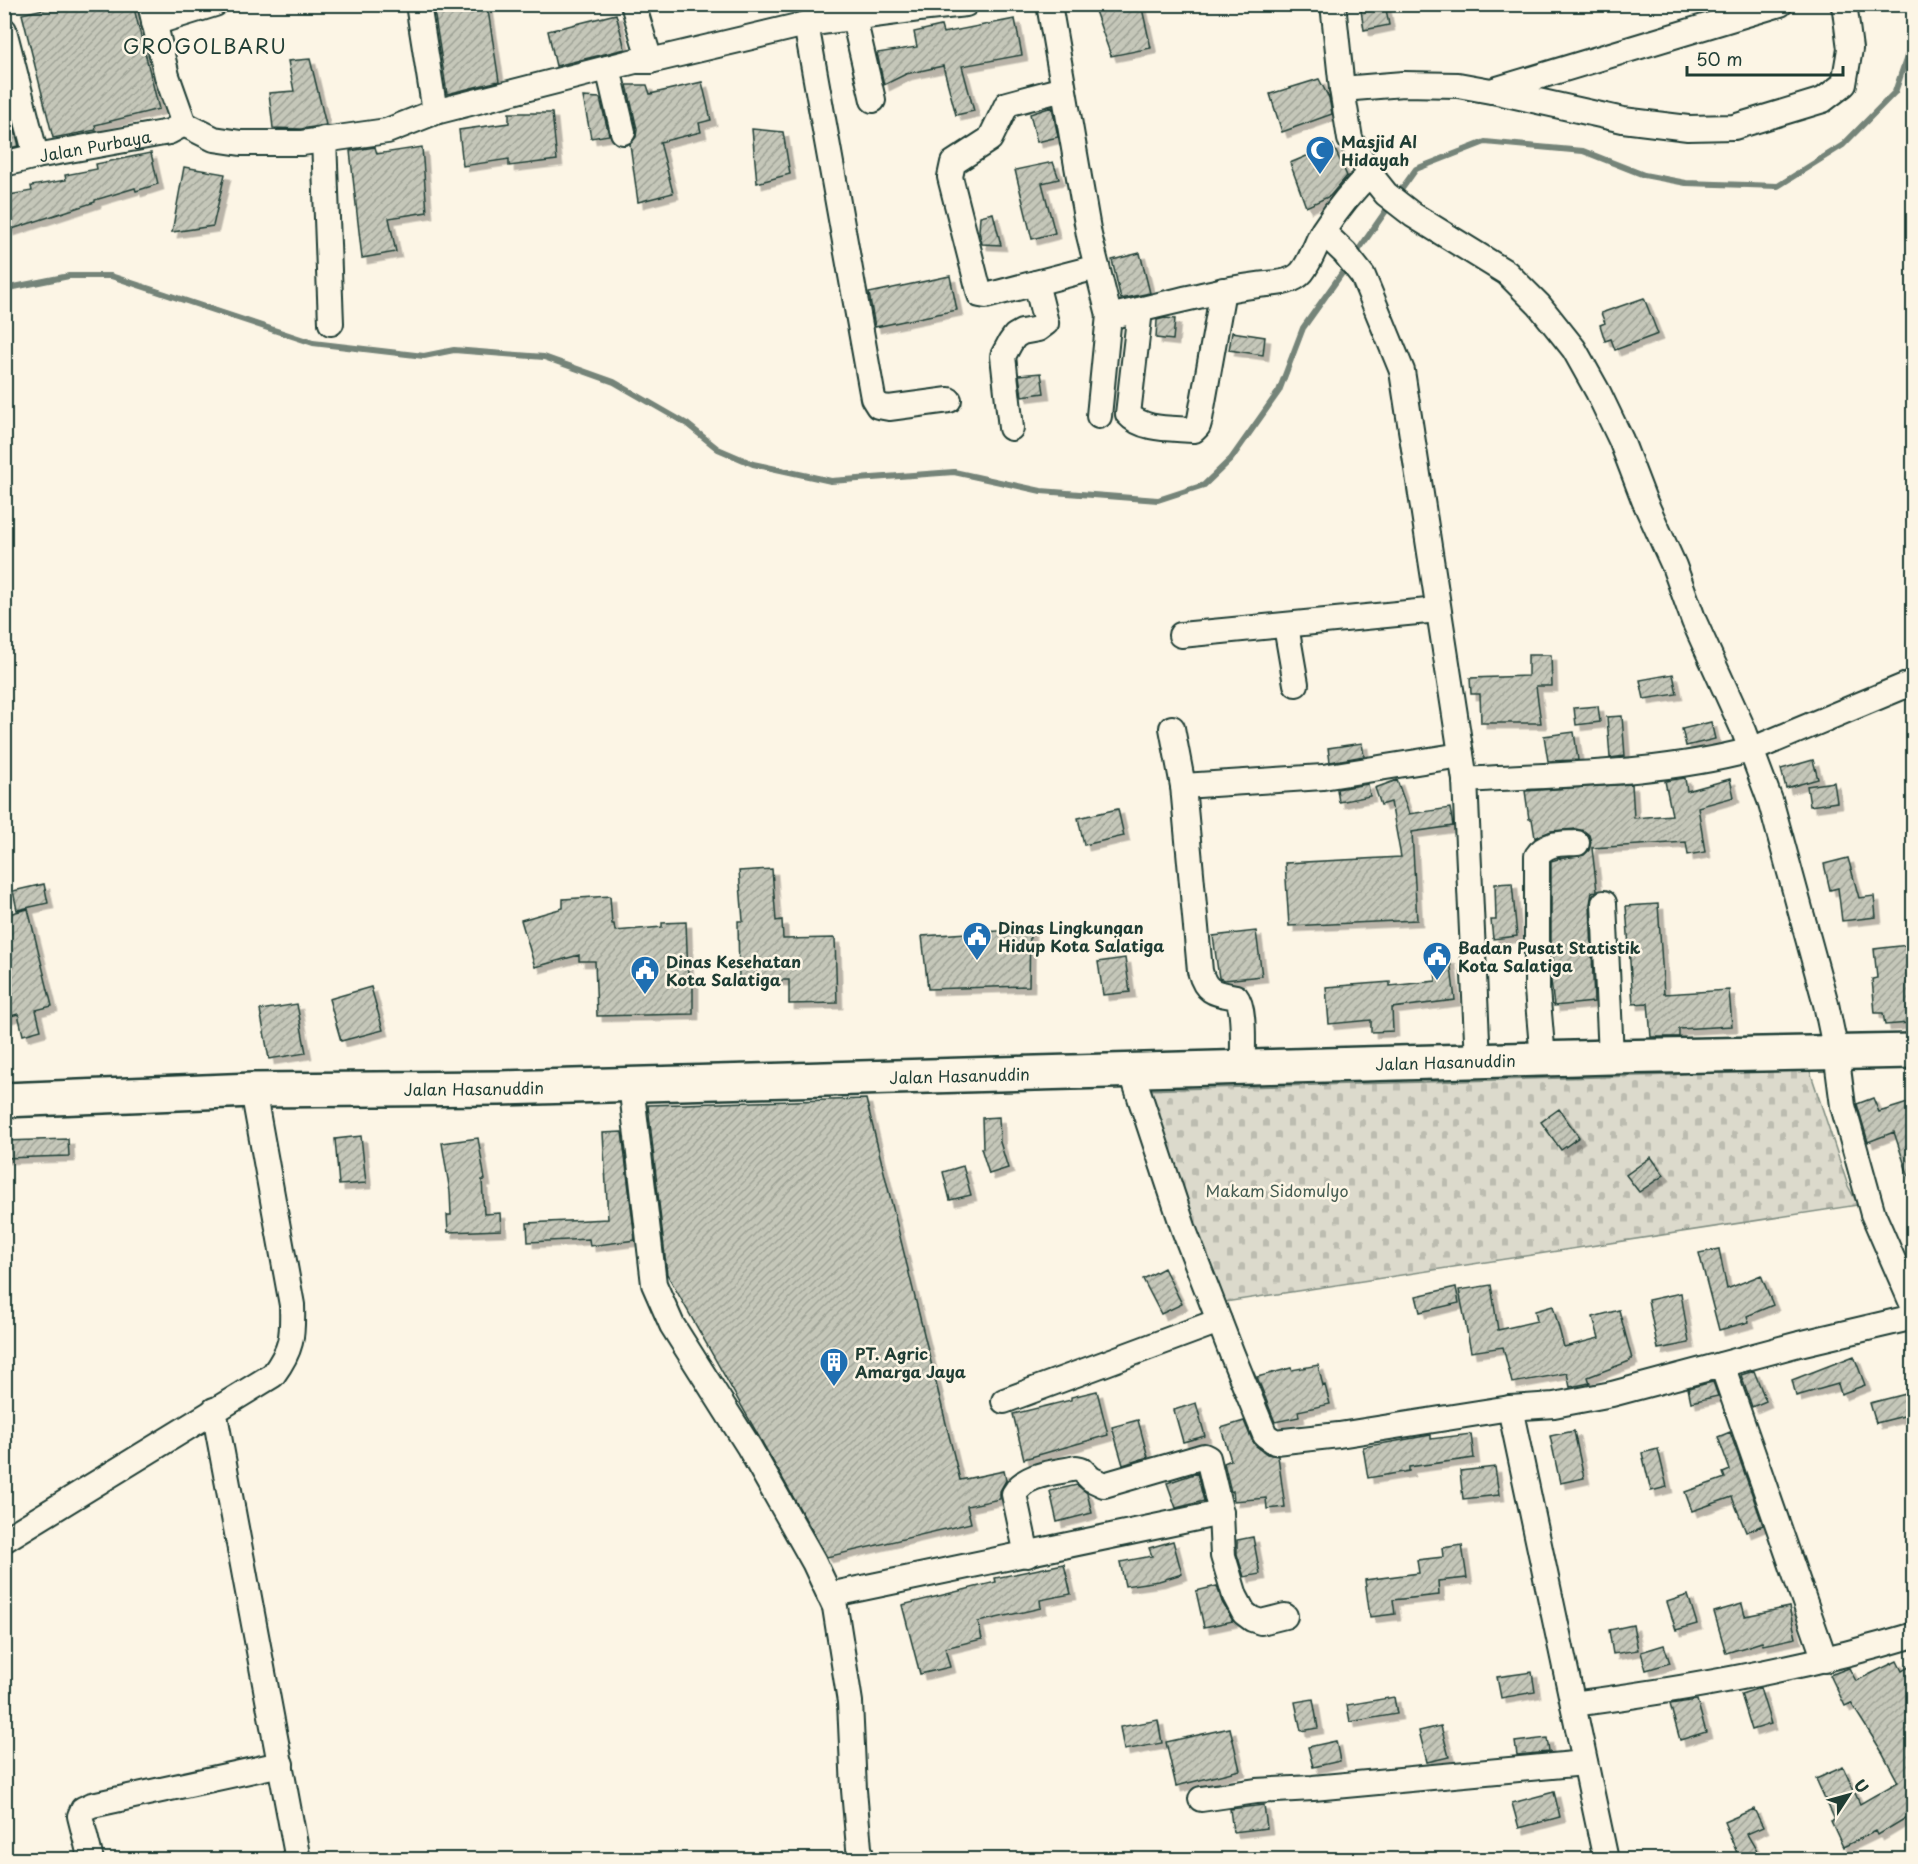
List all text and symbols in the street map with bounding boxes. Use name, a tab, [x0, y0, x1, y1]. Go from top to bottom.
district label: GROGOLBARU	[123, 31, 287, 61]
scale bar	[1687, 39, 1843, 77]
text: 50 m	[1696, 45, 1743, 72]
street label: Jalan Purbaya	[37, 123, 153, 167]
place label: Masjid Al Hidayah	[1341, 129, 1417, 171]
mosque icon: Masjid Al Hidayah	[1304, 134, 1336, 176]
place label: Dinas Lingkungan Hidup Kota Salatiga	[998, 915, 1164, 957]
public building icon: Dinas Lingkungan Hidup Kota Salatiga	[961, 920, 993, 962]
place label: Badan Pusat Statistik Kota Salatiga	[1458, 935, 1641, 977]
public building icon: Badan Pusat Statistik Kota Salatiga	[1421, 940, 1453, 982]
place label: Dinas Kesehatan Kota Salatiga	[666, 949, 801, 991]
public building icon: Dinas Kesehatan Kota Salatiga	[629, 954, 661, 996]
street label: Jalan Hasanuddin	[1375, 1048, 1516, 1076]
street label: Jalan Hasanuddin	[889, 1061, 1030, 1089]
street label: Jalan Hasanuddin	[403, 1075, 544, 1101]
park label: Makam Sidomulyo	[1205, 1178, 1349, 1202]
place label: PT. Agric Amarga Jaya	[854, 1341, 966, 1383]
building icon: PT. Agric Amarga Jaya	[818, 1346, 850, 1388]
north arrow	[1819, 1765, 1879, 1825]
text: U	[1849, 1774, 1875, 1798]

